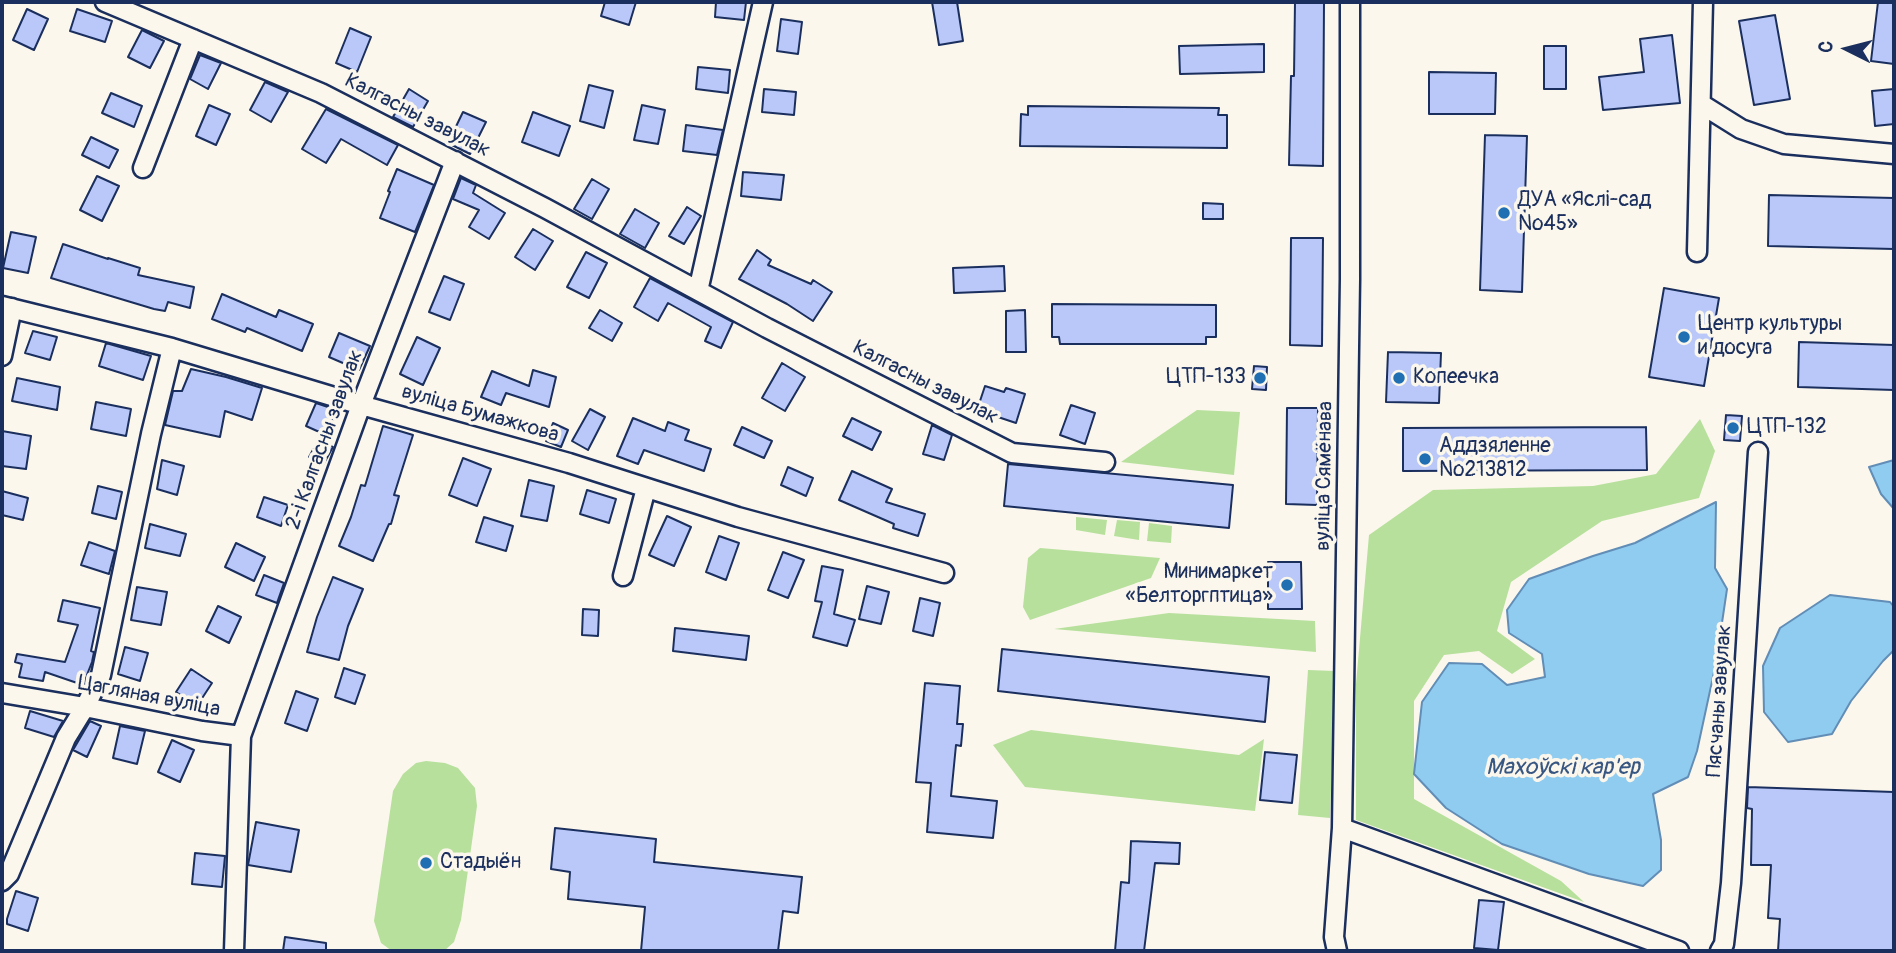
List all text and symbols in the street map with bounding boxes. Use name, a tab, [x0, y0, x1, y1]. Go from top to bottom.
north arrow	[1812, 14, 1882, 84]
text: С	[1814, 40, 1839, 54]
street label: Калгасны завулак	[340, 68, 494, 164]
place label: ДУА «Яслі-сад №45»	[1518, 188, 1651, 238]
marker: ДУА «Яслі-сад №45»	[1496, 205, 1512, 221]
place label: Центр культуры и досуга	[1698, 312, 1842, 362]
marker: Центр культуры и досуга	[1676, 329, 1692, 345]
street label: Калгасны завулак	[848, 335, 1002, 431]
street label: 2-і Калгасны завулак	[281, 347, 369, 533]
place label: ЦТП-133	[1166, 365, 1246, 391]
place label: Копеечка	[1413, 365, 1499, 391]
marker: ЦТП-133	[1252, 370, 1268, 386]
marker: Копеечка	[1391, 370, 1407, 386]
street label: вуліца Бумажкова	[398, 380, 562, 448]
street label: вуліца Сямёнава	[1311, 401, 1339, 551]
place label: ЦТП-132	[1747, 415, 1827, 441]
marker: ЦТП-132	[1725, 420, 1741, 436]
place label: Аддзяленне №213812	[1439, 434, 1551, 484]
marker: Аддзяленне №213812	[1417, 451, 1433, 467]
place label: Минимаркет «Белторгптица»	[1126, 560, 1273, 610]
marker: Минимаркет «Белторгптица»	[1279, 577, 1295, 593]
street label: Пясчаны завулак	[1702, 624, 1738, 778]
street label: Цагляная вуліца	[76, 671, 222, 723]
water label: Махоўскі кар'ер	[1486, 754, 1640, 782]
place label: Стадыён	[440, 850, 521, 876]
marker: Стадыён	[418, 855, 434, 871]

